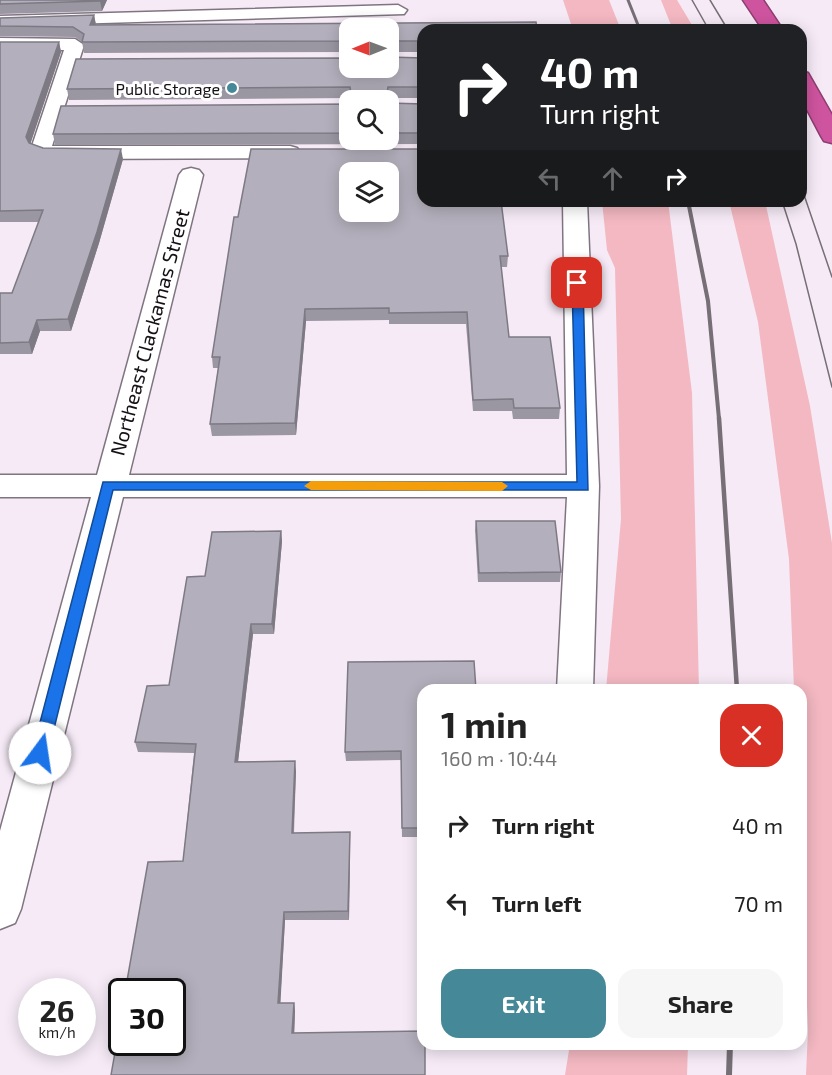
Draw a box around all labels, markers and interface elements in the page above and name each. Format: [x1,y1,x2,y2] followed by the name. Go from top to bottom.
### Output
[339,18,399,78] north arrow
[339,18,399,222] map controls
[540,46,639,96] text: 40 m
[441,48,519,126] icon: right
[115,79,220,98] place label: Public Storage
[225,81,239,95] marker: Public Storage
[339,90,399,150] button: search
[540,97,660,129] text: Turn right
[339,162,399,222] button: layers
[533,162,566,195] icon: left
[596,162,629,195] icon: ahead
[659,162,692,195] icon: right
[104,206,194,458] street label: Northeast Clackamas Street
[551,257,602,308] pin
[560,266,593,299] icon: arrive
[441,702,528,745] text: 1 min
[720,704,783,767] button: close
[8.0,721,72.0,785] position arrow
[441,746,557,770] text: 160 m · 10:44
[441,809,474,842] icon: right
[492,812,594,838] text: Turn right
[732,812,783,838] text: 40 m
[441,887,474,920] icon: left
[492,890,581,916] text: Turn left
[734,890,783,916] text: 70 m
[441,969,606,1038] button: Exit
[618,969,783,1038] button: Share
[108,978,186,1056] speed limit sign: 30
[39,992,75,1028] text: 26
[38,1023,76,1041] text: km/h

